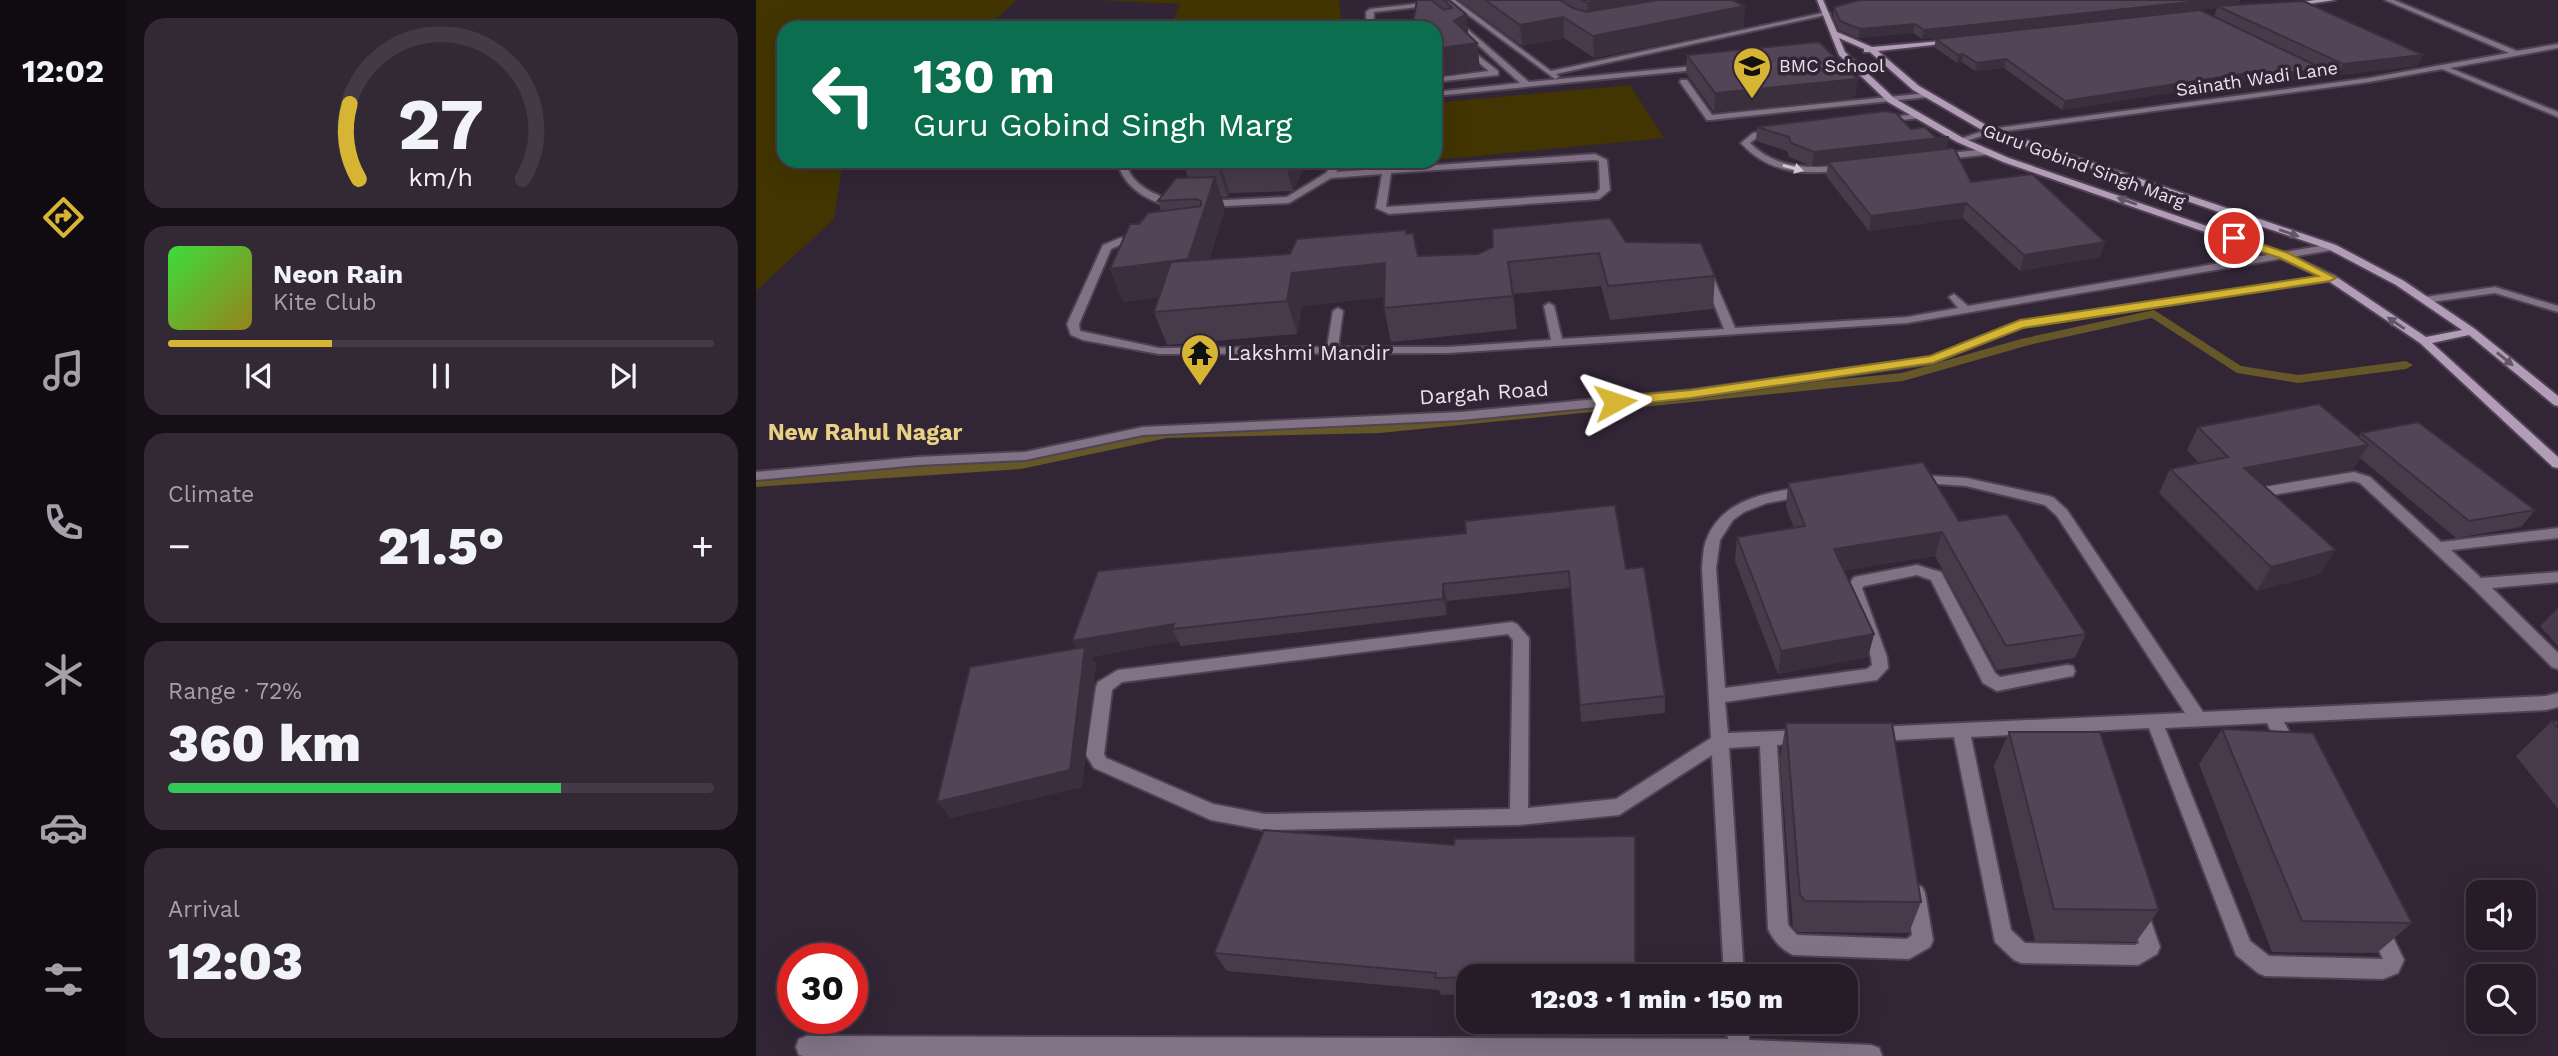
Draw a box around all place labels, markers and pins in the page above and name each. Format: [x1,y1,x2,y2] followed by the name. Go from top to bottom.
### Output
[1731,45,1773,100] school or university icon: BMC School
[1779,55,1885,76] place label: BMC School
[2204,208,2264,268] pin
[1179,332,1221,387] temple icon: Lakshmi Mandir
[1227,340,1390,365] place label: Lakshmi Mandir

